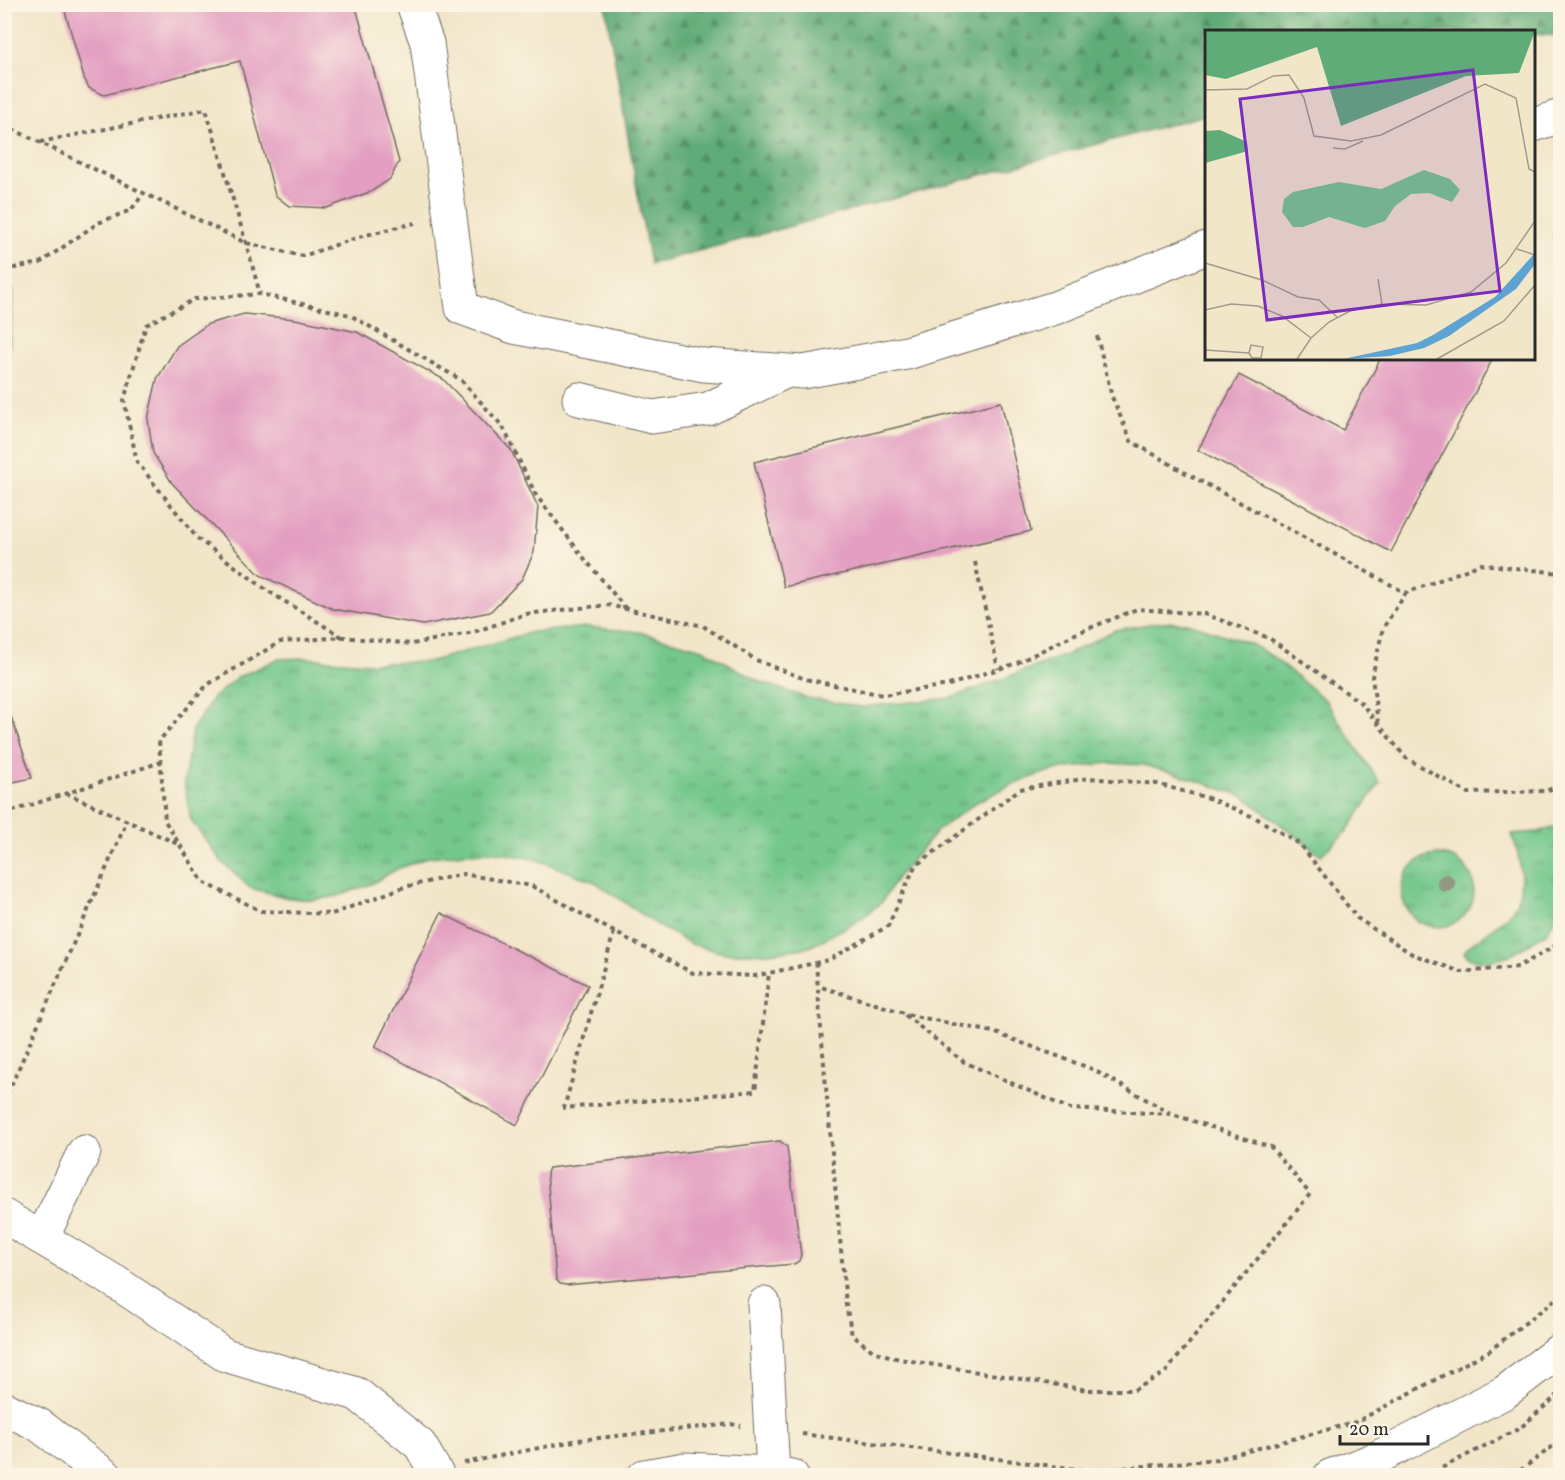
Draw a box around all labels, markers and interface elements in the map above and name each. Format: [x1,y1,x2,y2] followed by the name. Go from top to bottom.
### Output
[1205,30,1535,360] inset map
[1340,1408,1428,1446] scale bar
[1349,1418,1389,1443] text: 20 m

